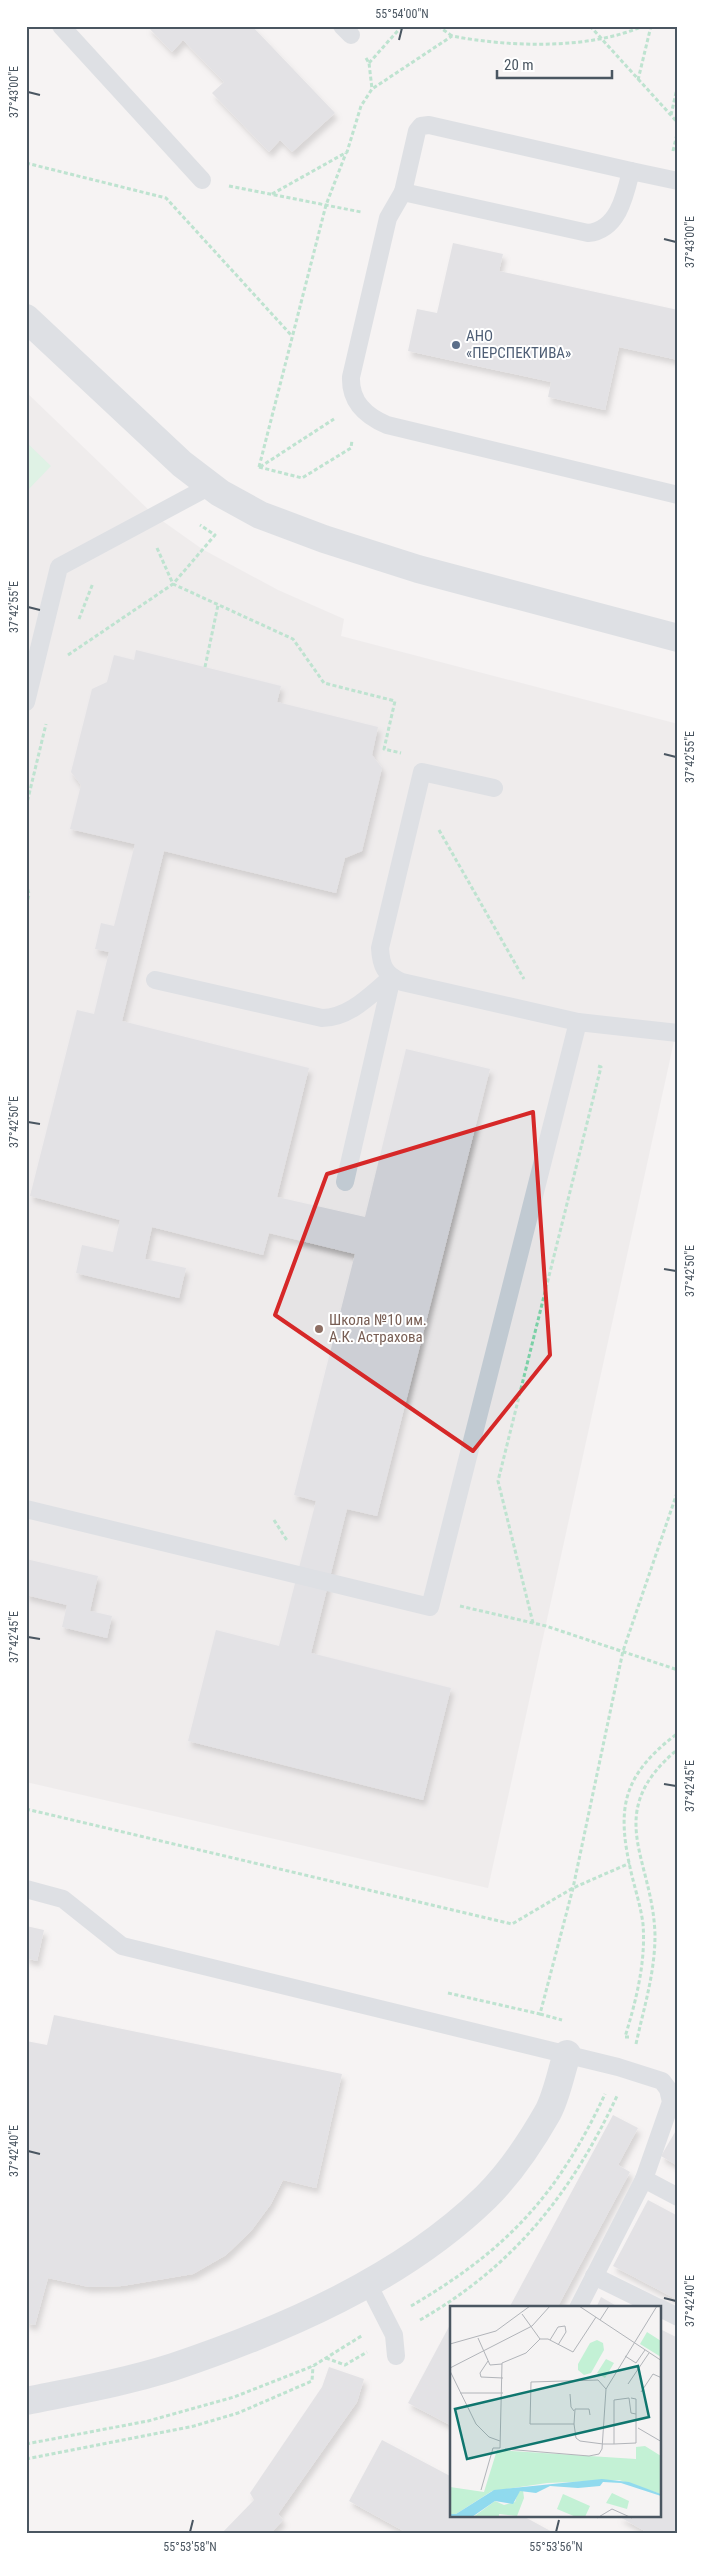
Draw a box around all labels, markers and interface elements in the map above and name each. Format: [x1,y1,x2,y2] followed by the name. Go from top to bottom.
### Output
[375,7,429,21] text: 55°54'00"N
[497,48,612,80] scale bar
[504,56,534,74] text: 20 m
[7,66,21,118] text: 37°43'00"E
[683,216,697,268] text: 37°43'00"E
[466,327,571,362] place label: АНО «ПЕРСПЕКТИВА»
[450,339,462,351] marker: АНО «ПЕРСПЕКТИВА»
[7,581,21,633] text: 37°42'55"E
[683,731,697,783] text: 37°42'55"E
[7,1096,21,1148] text: 37°42'50"E
[683,1245,697,1297] text: 37°42'50"E
[329,1311,427,1346] place label: Школа №10 им. А.К. Астрахова
[313,1323,325,1335] marker: Школа №10 им. А.К. Астрахова
[7,1611,21,1663] text: 37°42'45"E
[683,1760,697,1812] text: 37°42'45"E
[7,2125,21,2177] text: 37°42'40"E
[683,2275,697,2327] text: 37°42'40"E
[450,2306,662,2518] inset map
[163,2540,217,2554] text: 55°53'58"N
[529,2540,583,2554] text: 55°53'56"N

